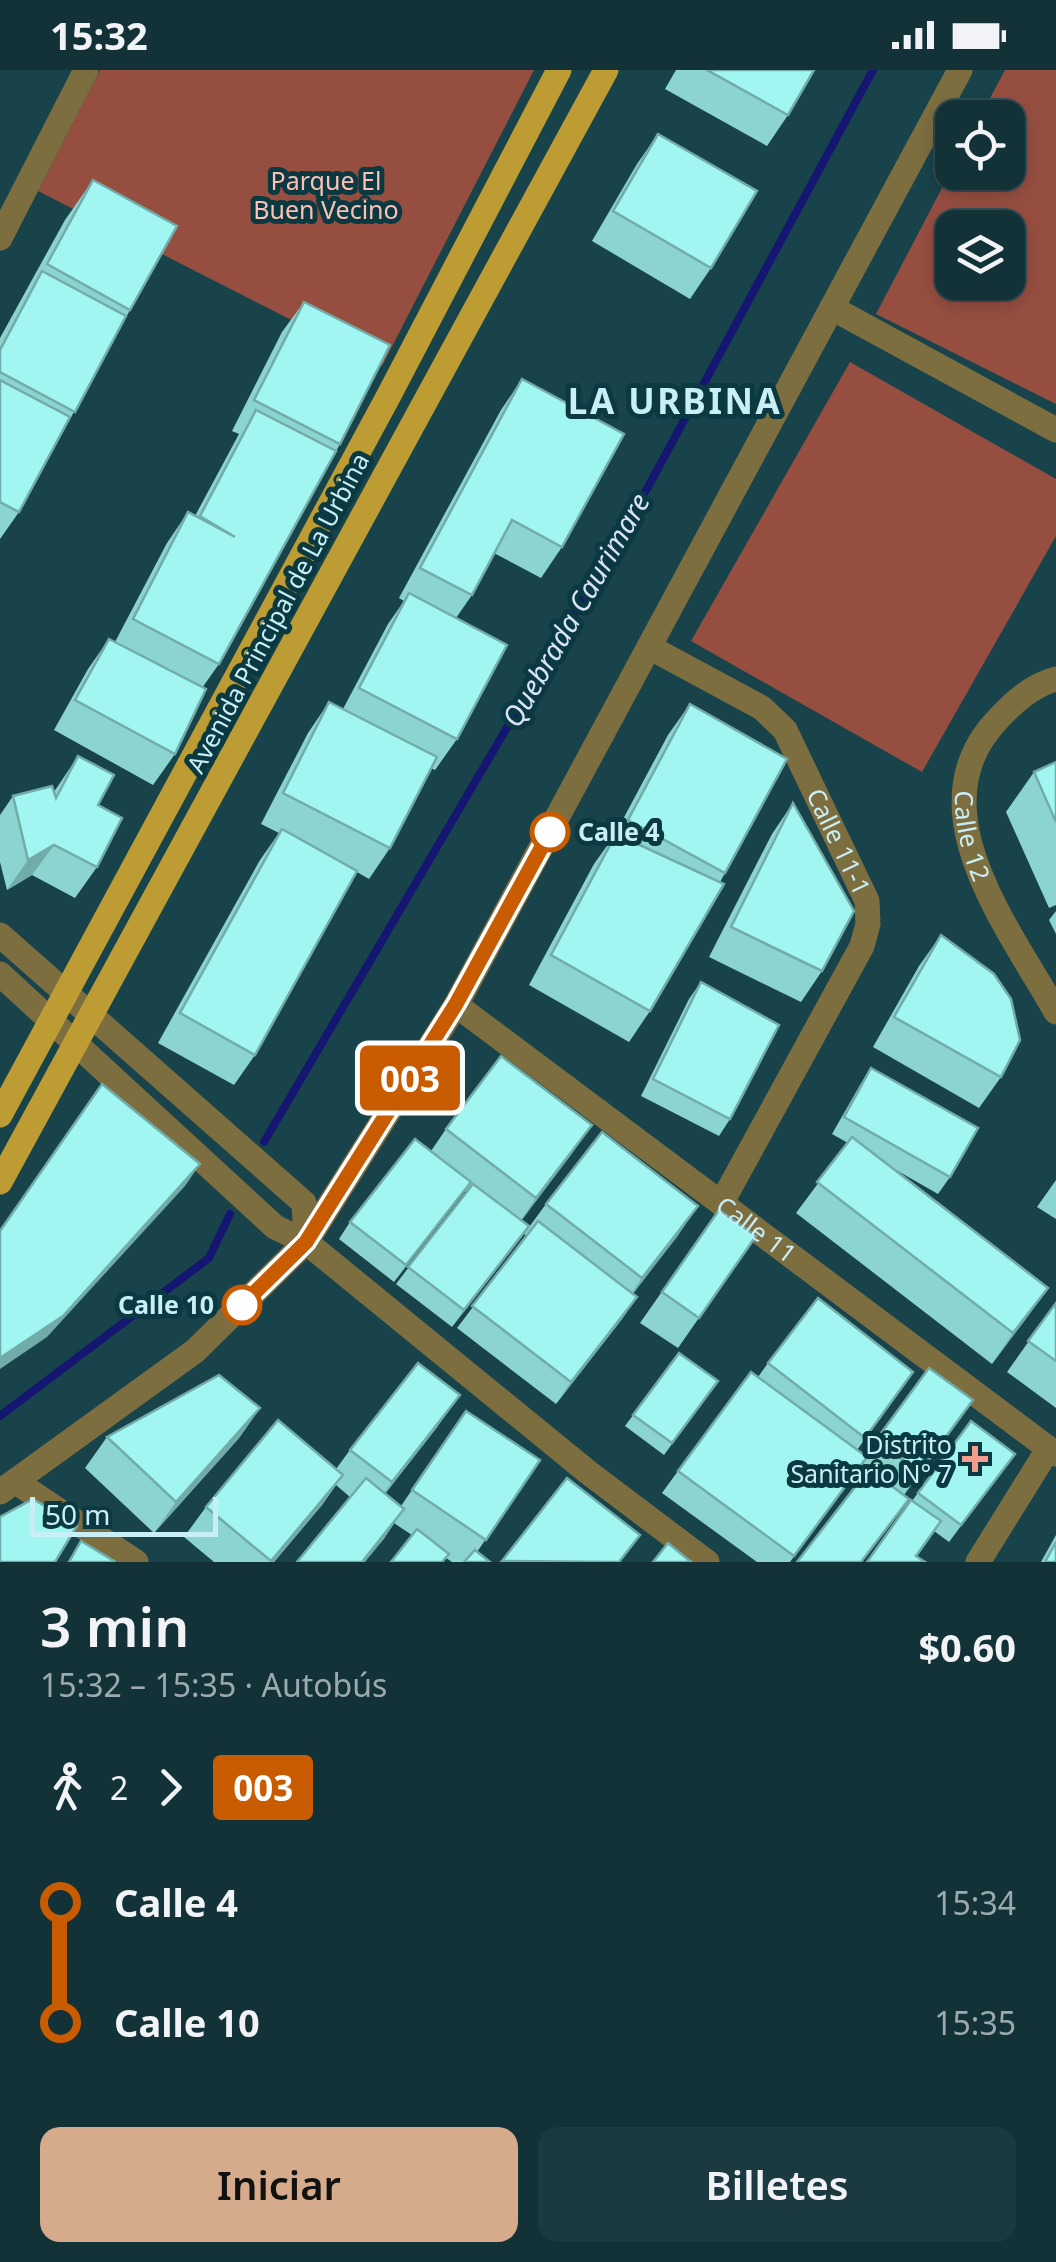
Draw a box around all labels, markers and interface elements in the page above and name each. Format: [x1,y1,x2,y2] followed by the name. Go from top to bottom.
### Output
[50,9,148,61] text: 15:32
[935,100,1025,300] map controls
[935,100,1025,190] button: locate
[253,163,399,226] park label: Parque El Buen Vecino
[935,210,1025,300] button: layers
[568,377,782,424] district label: LA URBINA
[178,446,376,779] street label: Avenida Principal de La Urbina
[493,486,658,733] water label: Quebrada Caurimare
[799,782,880,900] street label: Calle 11-1
[948,790,999,886] street label: Calle 12
[531,813,569,851] marker: Calle 4
[578,814,660,848] place label: Calle 4
[352,1046,468,1110] line badge: 003
[380,1055,440,1102] text: 003
[710,1188,804,1270] street label: Calle 11
[223,1286,261,1324] marker: Calle 10
[118,1287,214,1321] place label: Calle 10
[790,1427,952,1490] place label: Distrito Sanitario N° 7
[962,1446,988,1472] marker: Distrito Sanitario N° 7
[30,1492,218,1536] scale bar
[45,1495,111,1533] text: 50 m
[40,1588,189,1663] text: 3 min
[918,1621,1016,1673] text: $0.60
[40,1663,387,1706] text: 15:32 – 15:35 · Autobús
[40,1760,95,1815] icon: walk
[143,1760,198,1815] icon: forward
[233,1764,293,1811] text: 003
[110,1766,128,1809] text: 2
[114,1876,238,1928] text: Calle 4
[934,1881,1016,1924] text: 15:34
[114,1996,260,2048] text: Calle 10
[934,2001,1016,2044] text: 15:35
[40,2127,518,2242] button: Iniciar
[538,2127,1016,2242] button: Billetes

